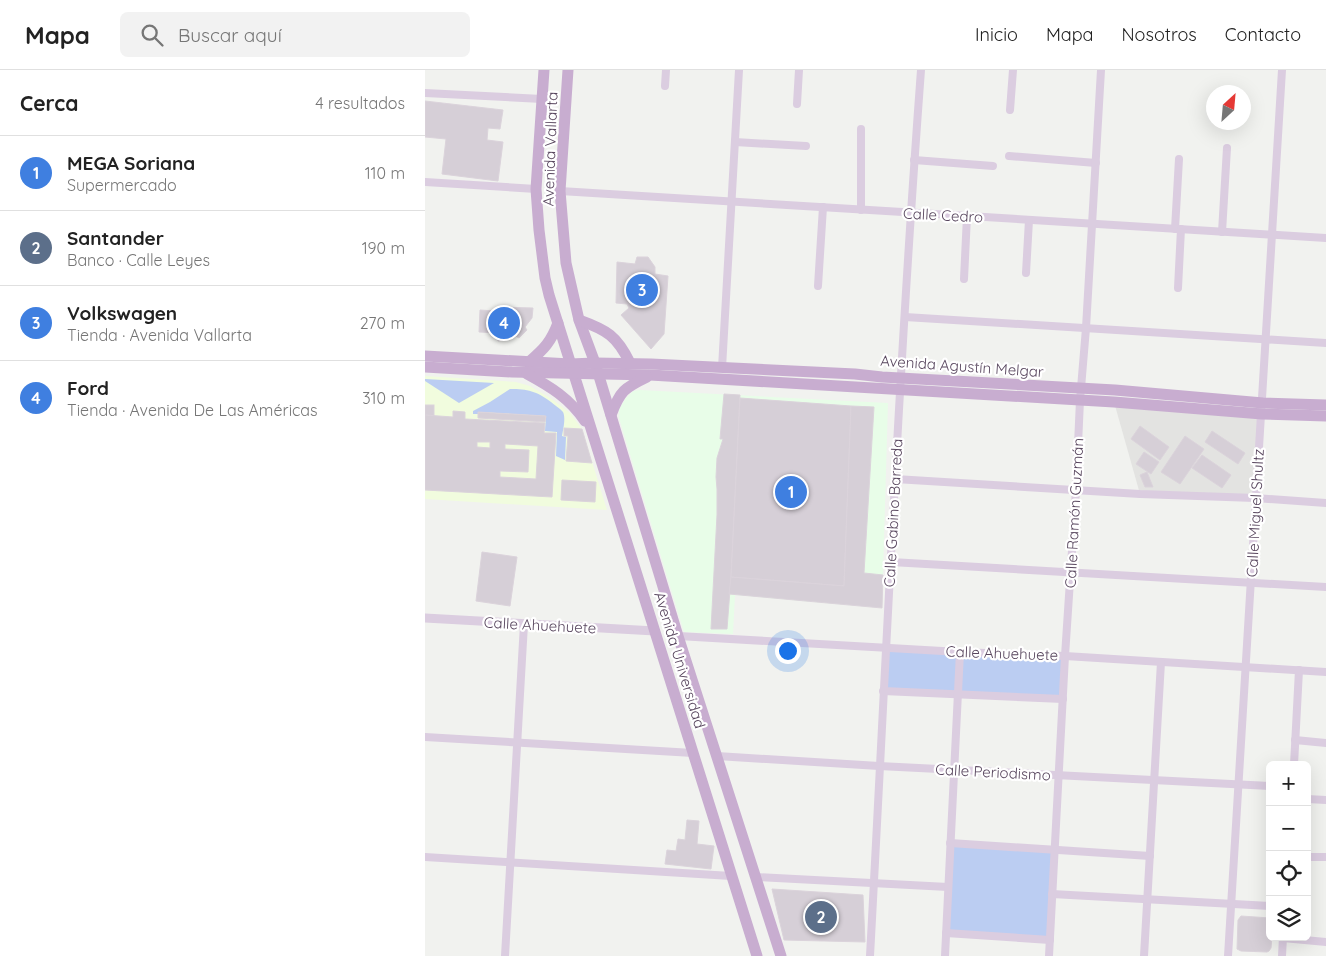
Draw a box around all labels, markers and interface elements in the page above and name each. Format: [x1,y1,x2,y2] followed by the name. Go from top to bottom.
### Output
[120,12,470,57] search box
[25,20,90,50] text: Mapa
[138,21,166,49] icon: search
[178,23,282,47] text: Buscar aquí
[975,23,1018,46] text: Inicio
[1046,23,1094,46] text: Mapa
[1122,23,1197,46] text: Nosotros
[1225,23,1301,46] text: Contacto
[1206,85,1251,130] north arrow
[20,90,78,116] text: Cerca
[539,91,561,207] street label: Avenida Vallarta
[315,93,405,113] text: 4 resultados
[67,151,195,175] text: MEGA Soriana
[33,163,39,183] text: 1
[365,163,405,183] text: 110 m
[67,175,177,195] text: Supermercado
[903,203,983,227] street label: Calle Cedro
[67,226,164,250] text: Santander
[31,238,41,258] text: 2
[362,238,405,258] text: 190 m
[67,250,210,270] text: Banco · Calle Leyes
[626,271,658,309] pin: 3
[67,301,177,325] text: Volkswagen
[488,304,520,342] pin: 4
[32,313,40,333] text: 3
[360,313,405,333] text: 270 m
[67,325,252,345] text: Tienda · Avenida Vallarta
[880,351,1045,381] street label: Avenida Agustín Melgar
[67,376,109,400] text: Ford
[31,388,41,408] text: 4
[362,388,405,408] text: 310 m
[67,400,318,420] text: Tienda · Avenida De Las Américas
[1061,437,1087,589] street label: Calle Ramón Guzmán
[880,438,906,588] street label: Calle Gabino Barreda
[1242,448,1268,578] street label: Calle Miguel Shultz
[775,473,807,511] pin: 1
[650,589,710,731] street label: Avenida Universidad
[483,613,597,637] street label: Calle Ahuehuete
[775,638,801,664] your location
[945,642,1059,664] street label: Calle Ahuehuete
[935,759,1051,785] street label: Calle Periodismo
[1266,761,1311,941] map controls
[1266,761,1311,806] button: +
[1266,806,1311,851] button: −
[1266,851,1311,896] button: locate
[1266,896,1311,941] button: layers
[805,898,837,936] pin: 2

